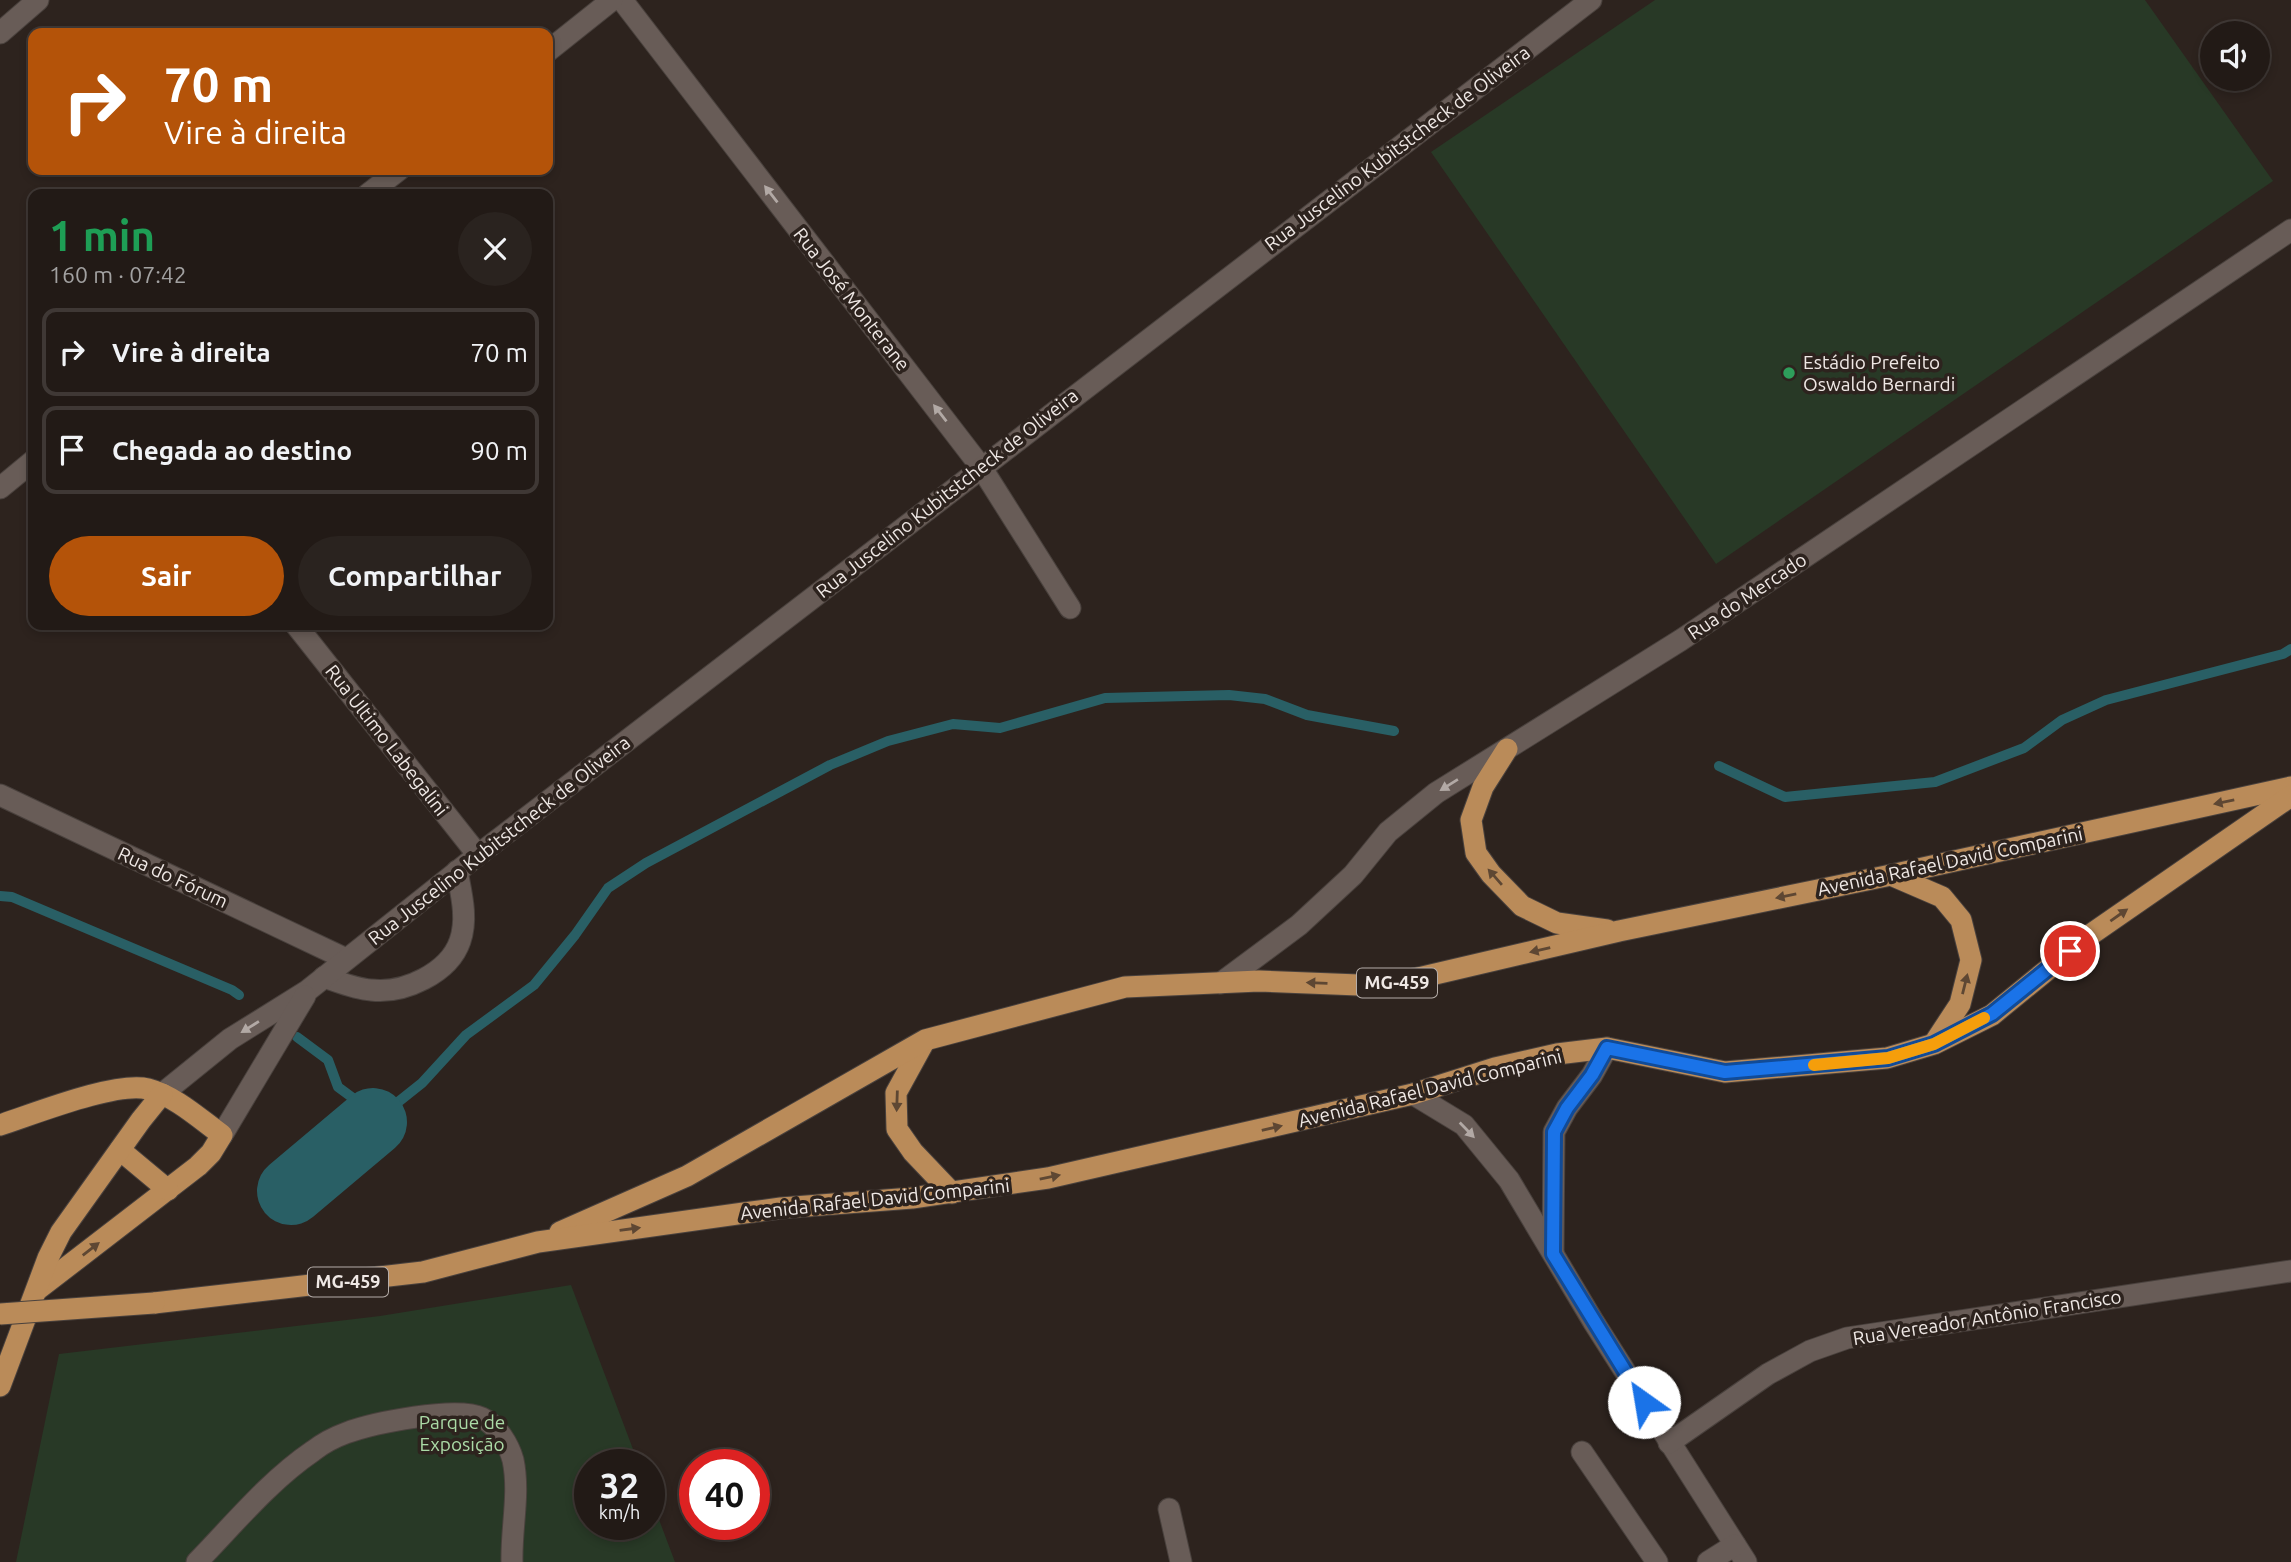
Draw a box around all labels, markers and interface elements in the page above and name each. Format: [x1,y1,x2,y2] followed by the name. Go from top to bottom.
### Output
[2200,21,2270,91] map controls
[2200,21,2270,91] button: sound
[1260,41,1534,255] street label: Rua Juscelino Kubitstcheck de Oliveira
[49,56,140,147] icon: right
[164,56,273,111] text: 70 m
[164,114,347,150] text: Vire à direita
[764,184,778,203] one-way arrow
[49,212,155,259] text: 1 min
[458,212,532,286] button: close
[789,223,915,375] street label: Rua José Monterane
[49,262,187,287] text: 160 m · 07:42
[53,333,91,371] icon: right
[112,338,271,367] text: Vire à direita
[470,338,528,367] text: 70 m
[1803,351,1955,395] place label: Estádio Prefeito Oswaldo Bernardi
[1781,365,1797,381] marker: Estádio Prefeito Oswaldo Bernardi
[812,384,1082,602] street label: Rua Juscelino Kubitstcheck de Oliveira
[932,404,947,422] one-way arrow
[53,431,91,469] icon: arrive
[112,436,352,465] text: Chegada ao destino
[470,436,528,465] text: 90 m
[49,536,284,616] button: Sair
[298,536,532,616] button: Compartilhar
[1684,548,1810,644] street label: Rua do Mercado
[321,660,453,820] street label: Rua Ultimo Labegalini
[364,731,634,949] street label: Rua Juscelino Kubitstcheck de Oliveira
[1439,779,1459,792] one-way arrow
[2213,796,2235,807] one-way arrow
[1815,822,2085,900] street label: Avenida Rafael David Comparini
[114,842,232,912] street label: Rua do Fórum
[1487,868,1503,886] one-way arrow
[1775,891,1797,902] one-way arrow
[2110,908,2128,922] one-way arrow
[2040,921,2100,981] pin
[2051,932,2089,970] icon: arrive
[1529,944,1551,955] one-way arrow
[1357,968,1437,998] road number: MG-459
[1960,973,1971,995] one-way arrow
[1306,978,1328,989] one-way arrow
[240,1021,259,1034] one-way arrow
[1296,1045,1564,1131] street label: Avenida Rafael David Comparini
[892,1090,903,1112] one-way arrow
[1459,1121,1475,1138] one-way arrow
[1261,1122,1283,1133] one-way arrow
[1039,1172,1061,1183] one-way arrow
[739,1174,1011,1224] street label: Avenida Rafael David Comparini
[619,1223,641,1234] one-way arrow
[82,1242,100,1256] one-way arrow
[308,1268,388,1296] road number: MG-459
[1851,1285,2123,1349] street label: Rua Vereador Antônio Francisco
[1607,1365,1681,1439] position arrow
[419,1411,505,1455] park label: Parque de Exposição
[679,1449,770,1540] speed limit sign: 40
[600,1465,639,1505] text: 32
[599,1502,640,1522] text: km/h

